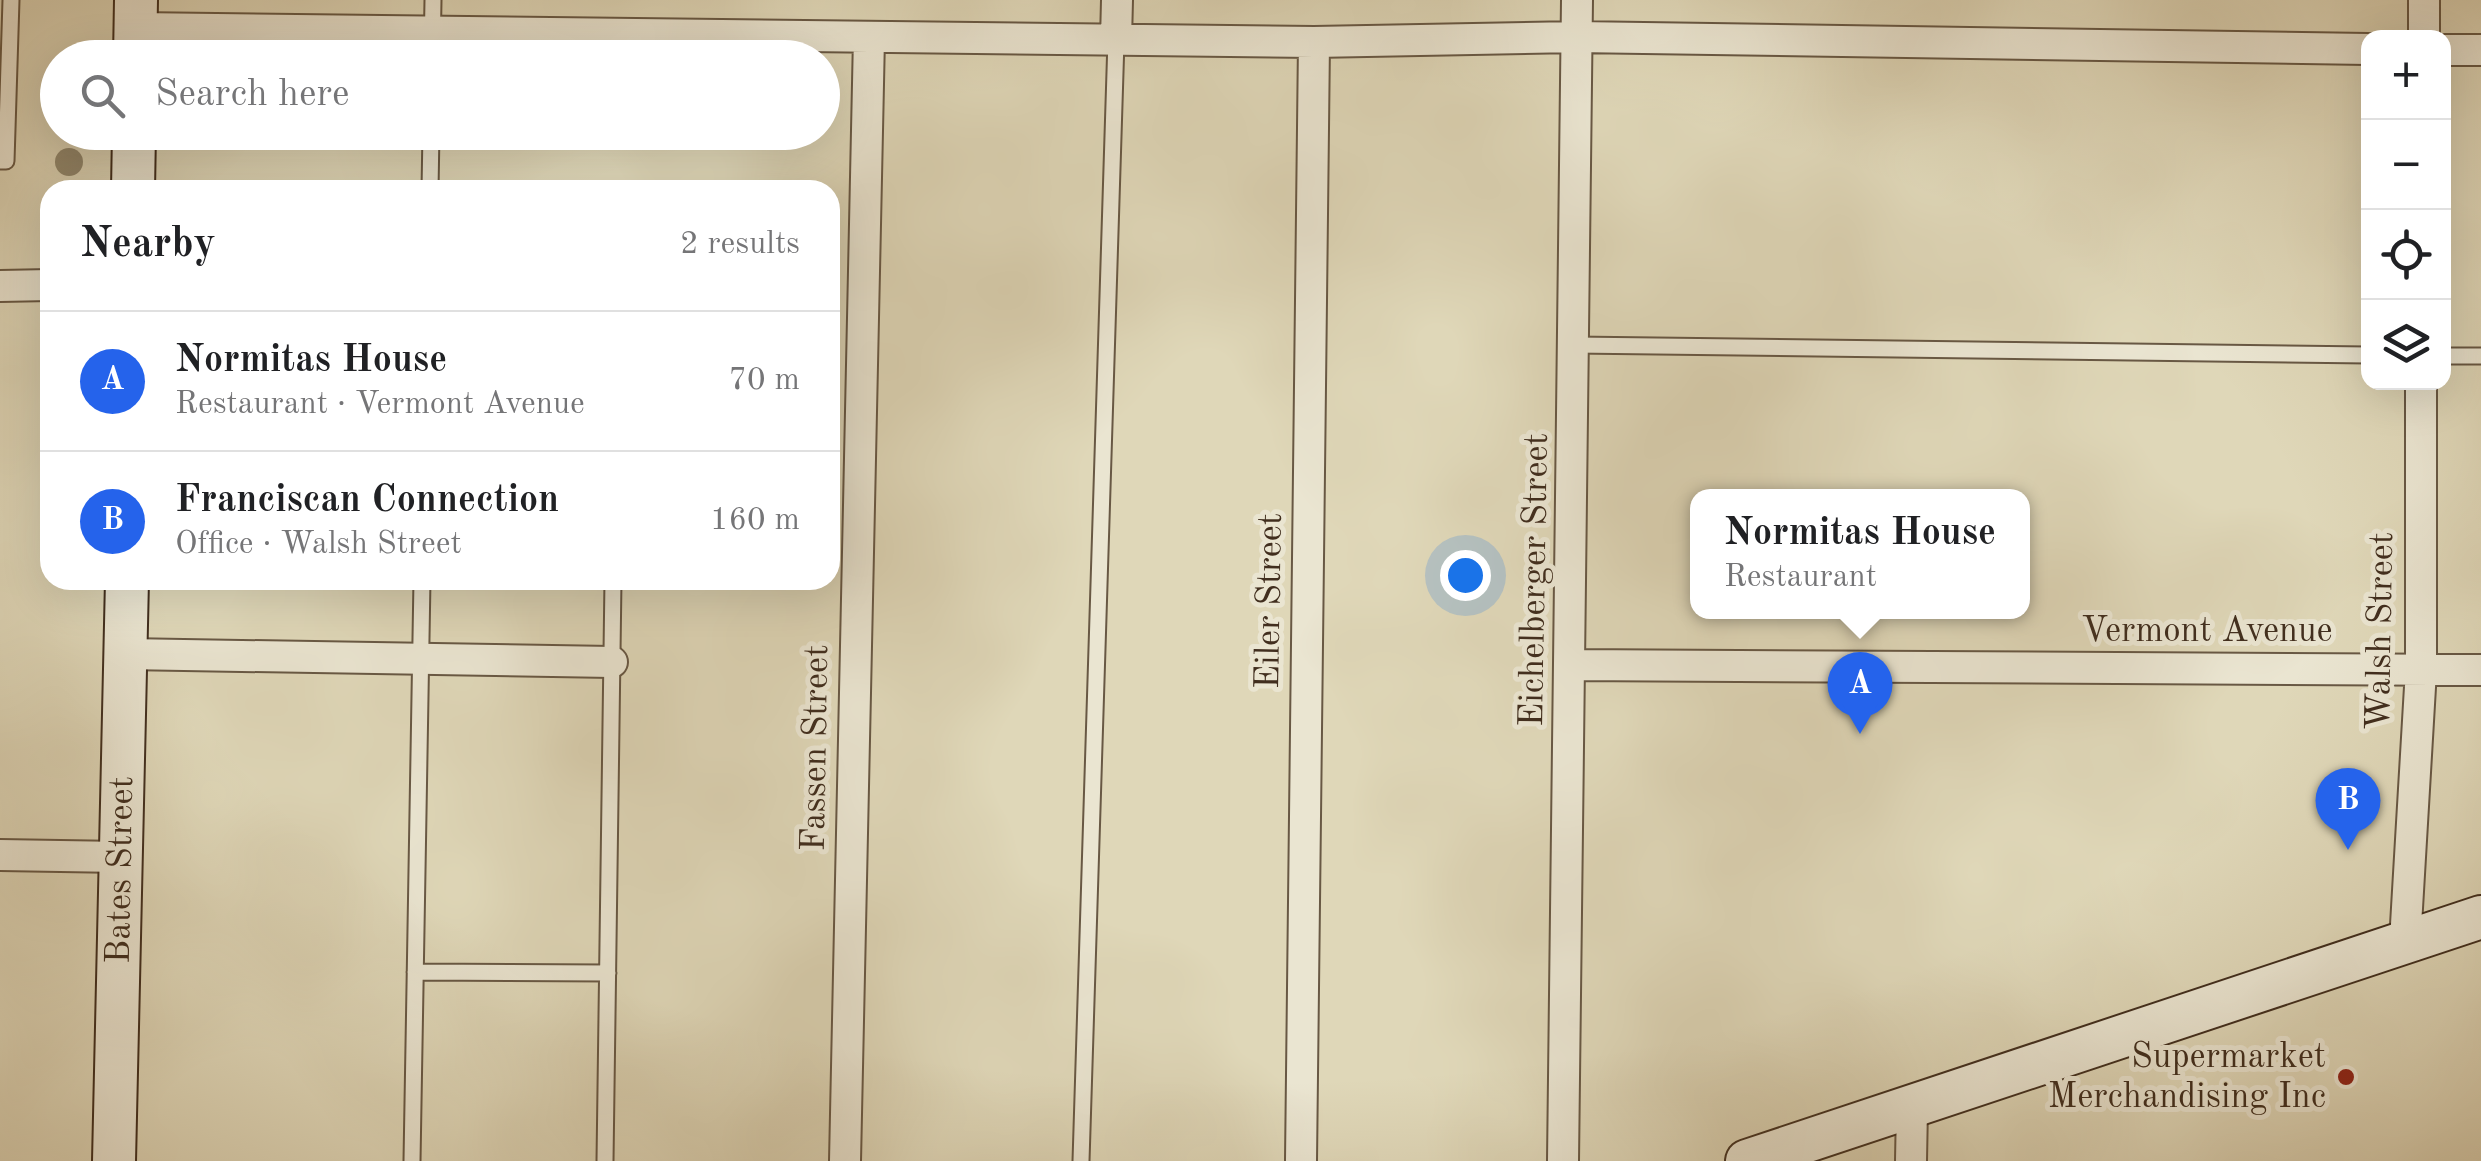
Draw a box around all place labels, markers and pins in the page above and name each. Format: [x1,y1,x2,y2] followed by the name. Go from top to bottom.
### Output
[1828,652,1892,734] pin: A
[2316,768,2380,850] pin: B
[2048,1040,2326,1115] place label: Supermarket Merchandising Inc
[2335,1066,2357,1088] marker: Supermarket Merchandising Inc

